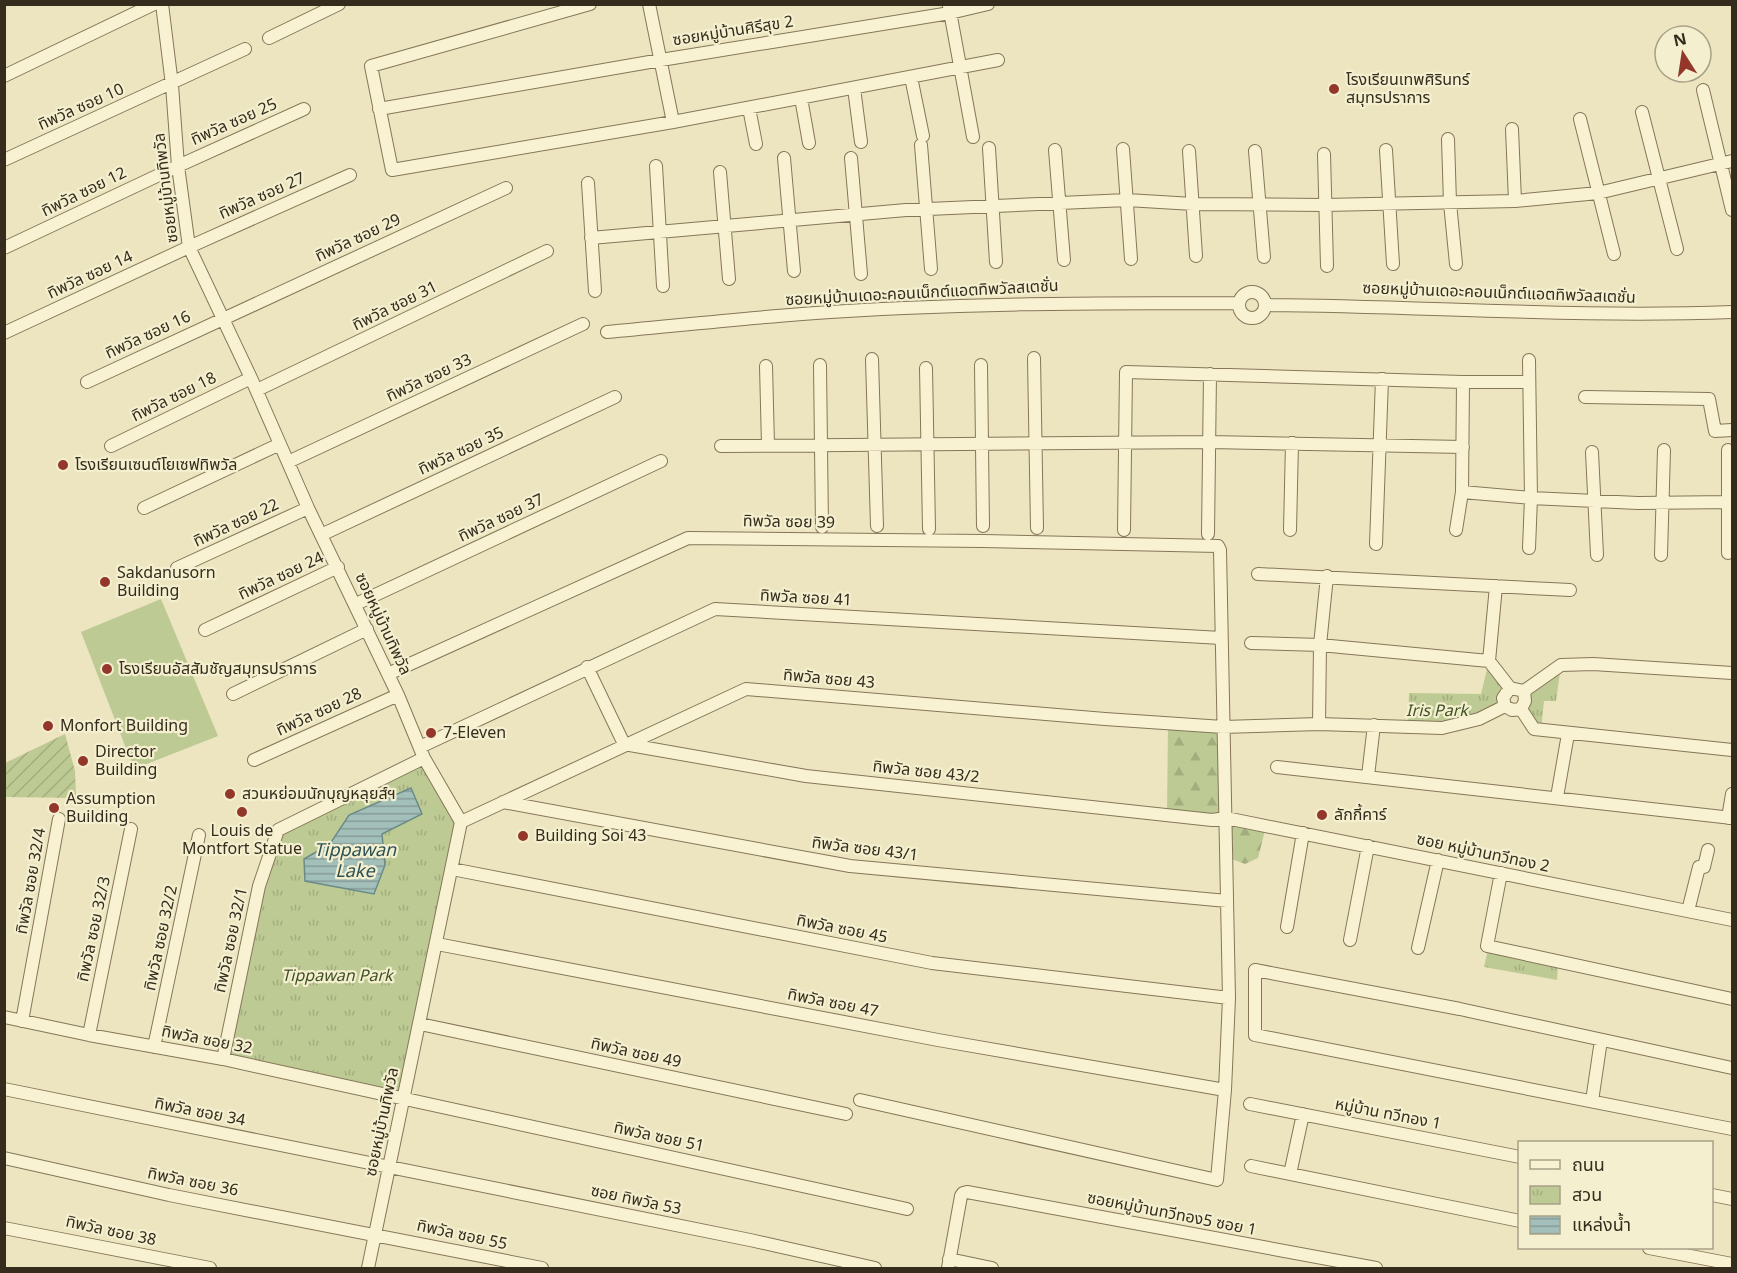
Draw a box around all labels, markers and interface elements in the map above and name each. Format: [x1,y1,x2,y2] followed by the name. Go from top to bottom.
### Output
[671,10,795,52] street label: ซอยหมู่บ้านศิรีสุข 2
[1653,24,1713,84] north arrow
[1671,27,1689,53] text: N
[1346,68,1470,110] place label: โรงเรียนเทพศิรินทร์ สมุทรปราการ
[34,77,128,137] street label: ทิพวัล ซอย 10
[1327,82,1341,96] marker: โรงเรียนเทพศิรินทร์ สมุทรปราการ
[187,92,281,152] street label: ทิพวัล ซอย 25
[147,132,185,244] street label: ซอยหมู่บ้านทิพวัล
[37,161,131,223] street label: ทิพวัล ซอย 12
[215,166,309,226] street label: ทิพวัล ซอย 27
[311,208,405,268] street label: ทิพวัล ซอย 29
[43,245,137,305] street label: ทิพวัล ซอย 14
[785,274,1059,312] street label: ซอยหมู่บ้านเดอะคอนเน็กต์แอตทิพวัลสเตชั่น
[348,275,442,337] street label: ทิพวัล ซอย 31
[1362,276,1636,310] street label: ซอยหมู่บ้านเดอะคอนเน็กต์แอตทิพวัลสเตชั่น
[101,305,195,365] street label: ทิพวัล ซอย 16
[382,348,476,408] street label: ทิพวัล ซอย 33
[127,366,221,428] street label: ทิพวัล ซอย 18
[414,421,508,481] street label: ทิพวัล ซอย 35
[75,453,237,477] place label: โรงเรียนเซนต์โยเซฟทิพวัล
[56,458,70,472] marker: โรงเรียนเซนต์โยเซฟทิพวัล
[454,488,548,548] street label: ทิพวัล ซอย 37
[189,493,283,553] street label: ทิพวัล ซอย 22
[743,509,835,535] street label: ทิพวัล ซอย 39
[234,546,328,606] street label: ทิพวัล ซอย 24
[117,561,216,603] place label: Sakdanusorn Building
[349,569,417,679] street label: ซอยหมู่บ้านทิพวัล
[98,575,112,589] marker: Sakdanusorn Building
[759,584,853,612] street label: ทิพวัล ซอย 41
[119,657,317,681] place label: โรงเรียนอัสสัมชัญสมุทรปราการ
[100,662,114,676] marker: โรงเรียนอัสสัมชัญสมุทรปราการ
[782,663,876,695] street label: ทิพวัล ซอย 43
[272,682,366,742] street label: ทิพวัล ซอย 28
[1406,699,1470,723] park label: Iris Park
[60,714,188,738] place label: Monfort Building
[41,719,55,733] marker: Monfort Building
[443,721,506,745] place label: 7-Eleven
[424,726,438,740] marker: 7-Eleven
[95,740,157,782] place label: Director Building
[76,754,90,768] marker: Director Building
[871,754,981,790] street label: ทิพวัล ซอย 43/2
[242,782,396,806] place label: สวนหย่อมนักบุญหลุยส์ฯ
[66,787,156,829] place label: Assumption Building
[223,787,237,801] marker: สวนหย่อมนักบุญหลุยส์ฯ
[47,801,61,815] marker: Assumption Building
[1334,803,1387,827] place label: ลักกี้คาร์
[235,805,249,819] marker: Louis de Montfort Statue
[1315,808,1329,822] marker: ลักกี้คาร์
[182,819,302,861] place label: Louis de Montfort Statue
[535,824,646,848] place label: Building Soi 43
[10,826,52,936] street label: ทิพวัล ซอย 32/4
[1414,827,1552,879] street label: ซอย หมู่บ้านทวีทอง 2
[516,829,530,843] marker: Building Soi 43
[810,831,920,867] street label: ทิพวัล ซอย 43/1
[314,837,397,885] water label: Tippawan Lake
[71,874,117,984] street label: ทิพวัล ซอย 32/3
[138,883,184,993] street label: ทิพวัล ซอย 32/2
[208,885,254,995] street label: ทิพวัล ซอย 32/1
[795,908,889,950] street label: ทิพวัล ซอย 45
[281,964,395,988] park label: Tippawan Park
[786,982,880,1024] street label: ทิพวัล ซอย 47
[160,1019,254,1061] street label: ทิพวัล ซอย 32
[588,1032,684,1074] street label: ทิพวัล ซอย 49
[359,1065,405,1179] street label: ซอยหมู่บ้านทิพวัล
[153,1091,247,1133] street label: ทิพวัล ซอย 34
[1333,1092,1443,1136] street label: หมู่บ้าน ทวีทอง 1
[611,1116,707,1158] street label: ทิพวัล ซอย 51
[1518,1141,1713,1249] legend
[1572,1152,1605,1179] text: ถนน
[146,1161,240,1203] street label: ทิพวัล ซอย 36
[588,1179,684,1221] street label: ซอย ทิพวัล 53
[1572,1182,1602,1209] text: สวน
[1085,1186,1259,1242] street label: ซอยหมู่บ้านทวีทอง5 ซอย 1
[63,1210,159,1252] street label: ทิพวัล ซอย 38
[1572,1212,1631,1239] text: แหล่งน้ำ
[414,1214,510,1256] street label: ทิพวัล ซอย 55

